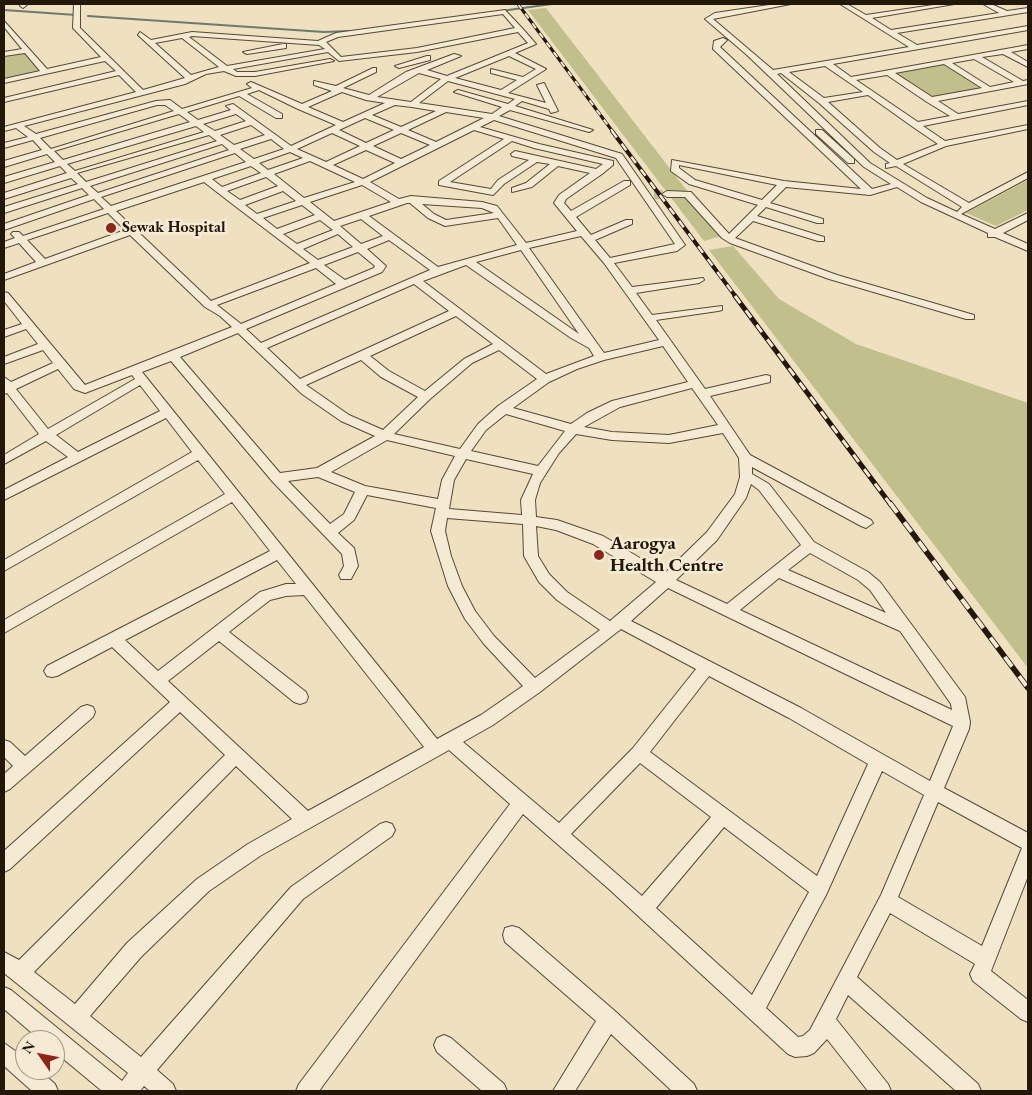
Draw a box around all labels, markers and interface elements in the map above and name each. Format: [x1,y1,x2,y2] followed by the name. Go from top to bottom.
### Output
[122,218,226,238] place label: Sewak Hospital
[104,221,118,235] marker: Sewak Hospital
[610,533,723,577] place label: Aarogya Health Centre
[592,548,606,562] marker: Aarogya Health Centre
[15,1030,65,1080] north arrow
[18,1038,39,1057] text: N

